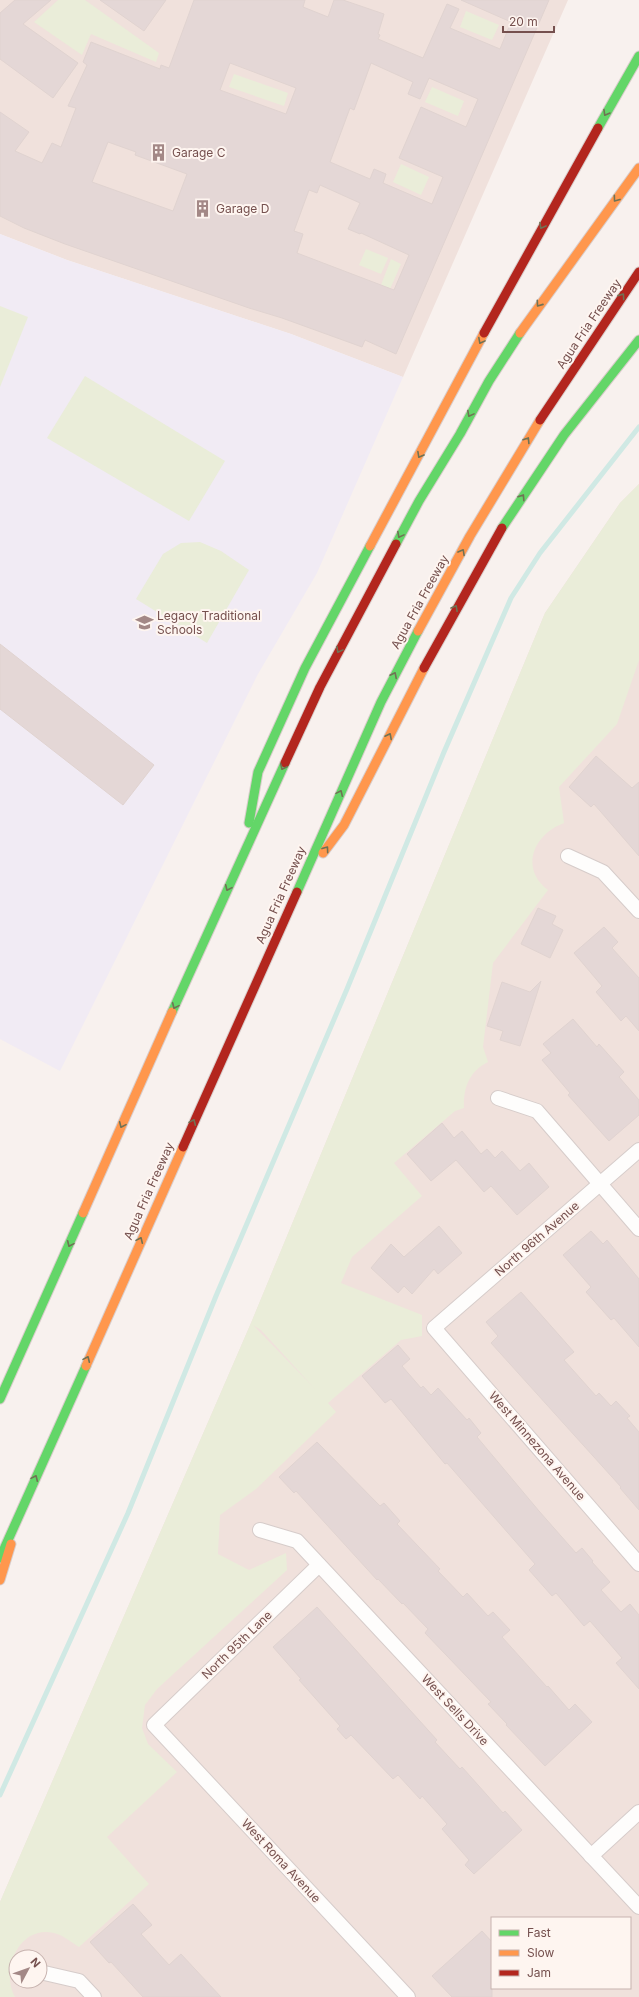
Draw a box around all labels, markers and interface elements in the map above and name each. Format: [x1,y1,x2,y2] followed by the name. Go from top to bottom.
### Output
[503,8,554,34] scale bar
[509,14,538,29] text: 20 m
[603,109,610,116] one-way arrow
[149,143,169,163] building icon: Garage C
[172,145,226,160] place label: Garage C
[613,195,620,202] one-way arrow
[193,199,213,219] building icon: Garage D
[216,201,269,216] place label: Garage D
[540,222,547,229] one-way arrow
[553,276,624,372] street label: Agua Fria Freeway
[617,293,625,300] one-way arrow
[536,300,544,307] one-way arrow
[478,337,486,344] one-way arrow
[468,410,475,418] one-way arrow
[523,437,530,444] one-way arrow
[417,451,424,458] one-way arrow
[517,494,525,501] one-way arrow
[398,531,405,539] one-way arrow
[457,549,464,556] one-way arrow
[387,552,452,651] street label: Agua Fria Freeway
[450,605,458,612] one-way arrow
[157,608,261,637] place label: Legacy Traditional Schools
[134,613,154,633] school or university icon: Legacy Traditional Schools
[337,646,344,653] one-way arrow
[390,672,397,680] one-way arrow
[384,733,391,740] one-way arrow
[280,763,288,771] one-way arrow
[335,790,343,798] one-way arrow
[252,843,309,946] street label: Agua Fria Freeway
[321,847,328,854] one-way arrow
[225,884,233,891] one-way arrow
[172,1002,180,1010] one-way arrow
[188,1118,196,1126] one-way arrow
[119,1121,127,1129] one-way arrow
[120,1139,177,1242] street label: Agua Fria Freeway
[491,1198,582,1279] street label: North 96th Avenue
[135,1237,143,1245] one-way arrow
[67,1240,75,1248] one-way arrow
[83,1356,91,1363] one-way arrow
[486,1388,589,1503] street label: West Minnezona Avenue
[30,1475,38,1483] one-way arrow
[198,1607,275,1682] street label: North 95th Lane
[419,1671,492,1748] street label: West Sells Drive
[239,1816,324,1906] street label: West Roma Avenue
[491,1917,631,1989] legend
[527,1925,551,1940] text: Fast
[527,1945,555,1960] text: Slow
[8,1949,48,1989] north arrow
[28,1955,44,1970] text: N
[527,1965,551,1980] text: Jam

